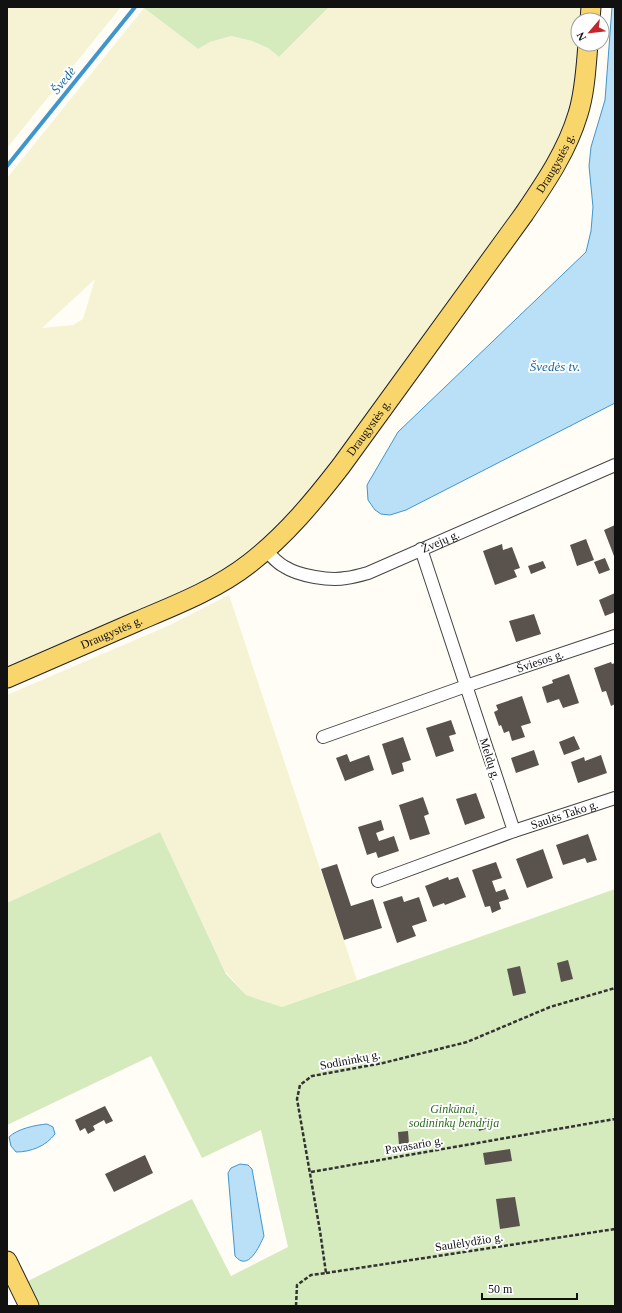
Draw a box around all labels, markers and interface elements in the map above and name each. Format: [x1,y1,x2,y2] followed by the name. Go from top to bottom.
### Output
[570,12,610,52] north arrow
[574,30,588,43] text: N
[48,64,79,97] water label: Švedė
[533,131,577,196] street label: Draugystės g.
[530,359,580,374] water label: Švedės tv.
[344,397,394,459] street label: Draugystės g.
[419,527,461,556] street label: Žvejų g.
[78,613,145,652] street label: Draugystės g.
[515,647,565,676] street label: Šviesos g.
[477,736,503,782] street label: Meldų g.
[529,797,600,832] street label: Saulės Tako g.
[319,1047,381,1073] street label: Sodininkų g.
[409,1102,499,1130] park label: Ginkūnai, sodininkų bendrija
[384,1133,444,1157] street label: Pavasario g.
[434,1230,504,1254] street label: Saulėlydžio g.
[482,1275,577,1301] scale bar
[488,1282,513,1296] text: 50 m

